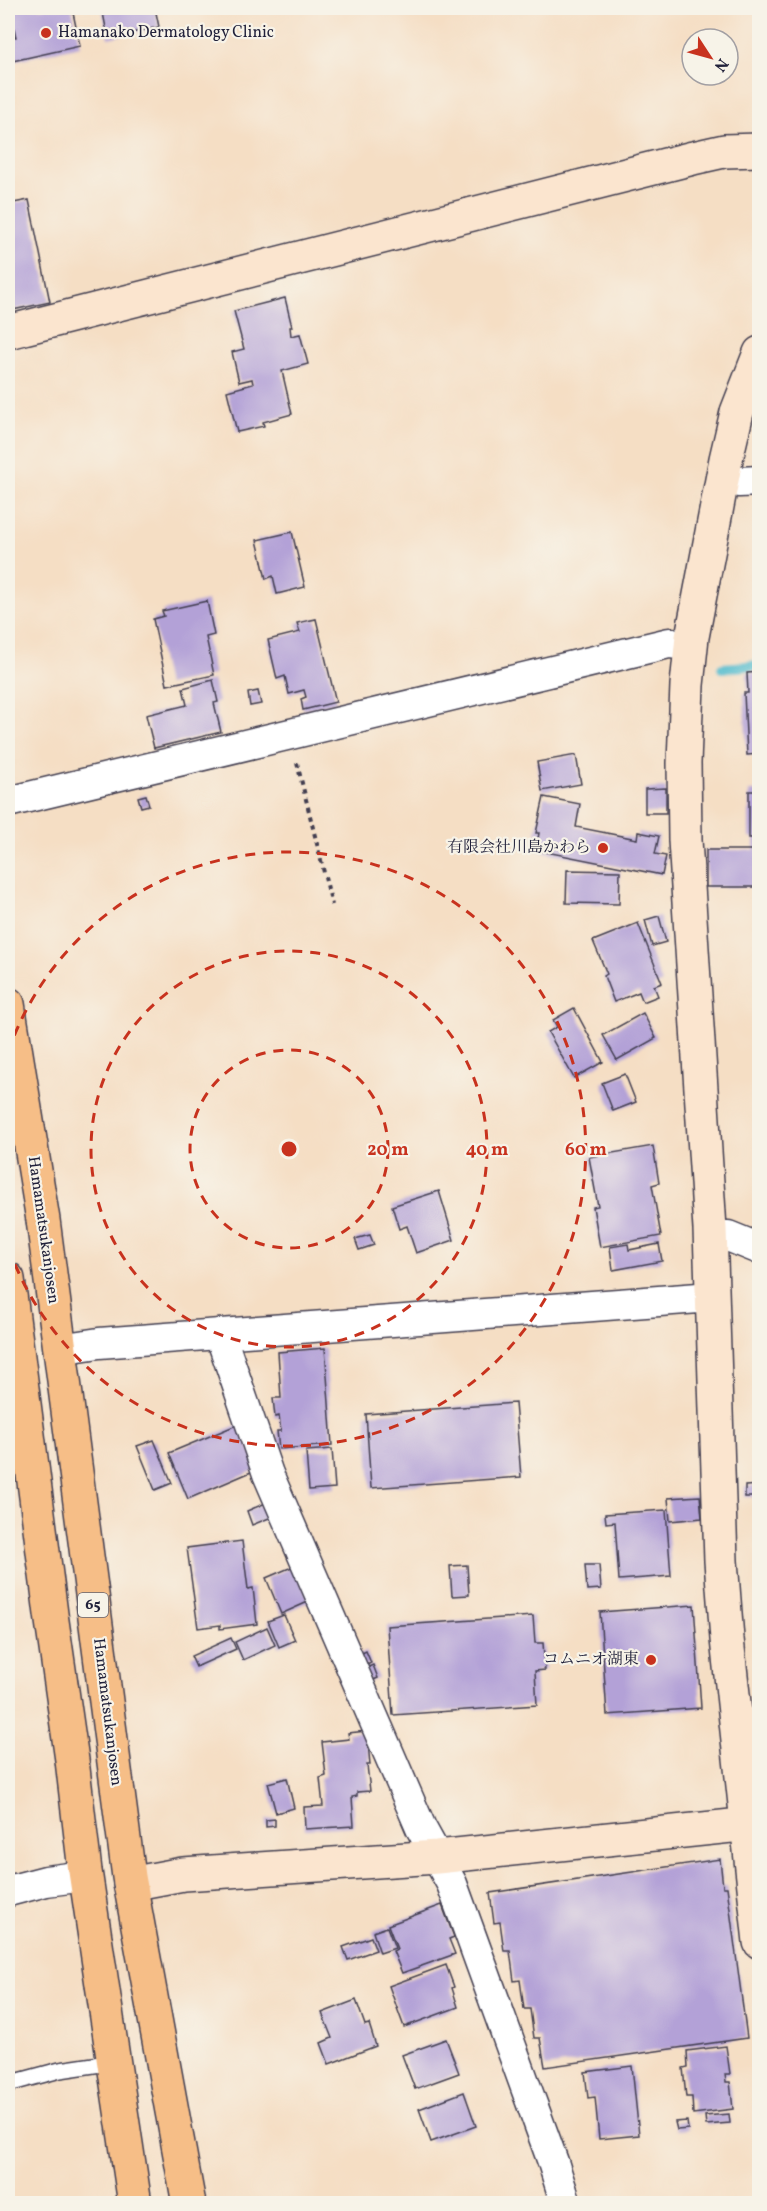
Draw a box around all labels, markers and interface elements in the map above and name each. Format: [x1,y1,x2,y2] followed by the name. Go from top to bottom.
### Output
[58,22,274,44] place label: Hamanako Dermatology Clinic
[39,26,53,40] marker: Hamanako Dermatology Clinic
[680,27,740,87] north arrow
[708,53,733,76] text: N
[447,837,591,859] place label: 有限会社川島かわら
[596,841,610,855] marker: 有限会社川島かわら
[367,1138,409,1163] text: 20 m
[466,1138,508,1163] text: 40 m
[565,1138,607,1163] text: 60 m
[279,1139,299,1159] centre of rings
[22,1155,64,1305] street label: Hamamatsukanjosen
[78,1593,108,1617] road number: 65
[87,1637,127,1787] street label: Hamamatsukanjosen
[543,1649,639,1671] place label: コムニオ湖東
[644,1653,658,1667] marker: コムニオ湖東

